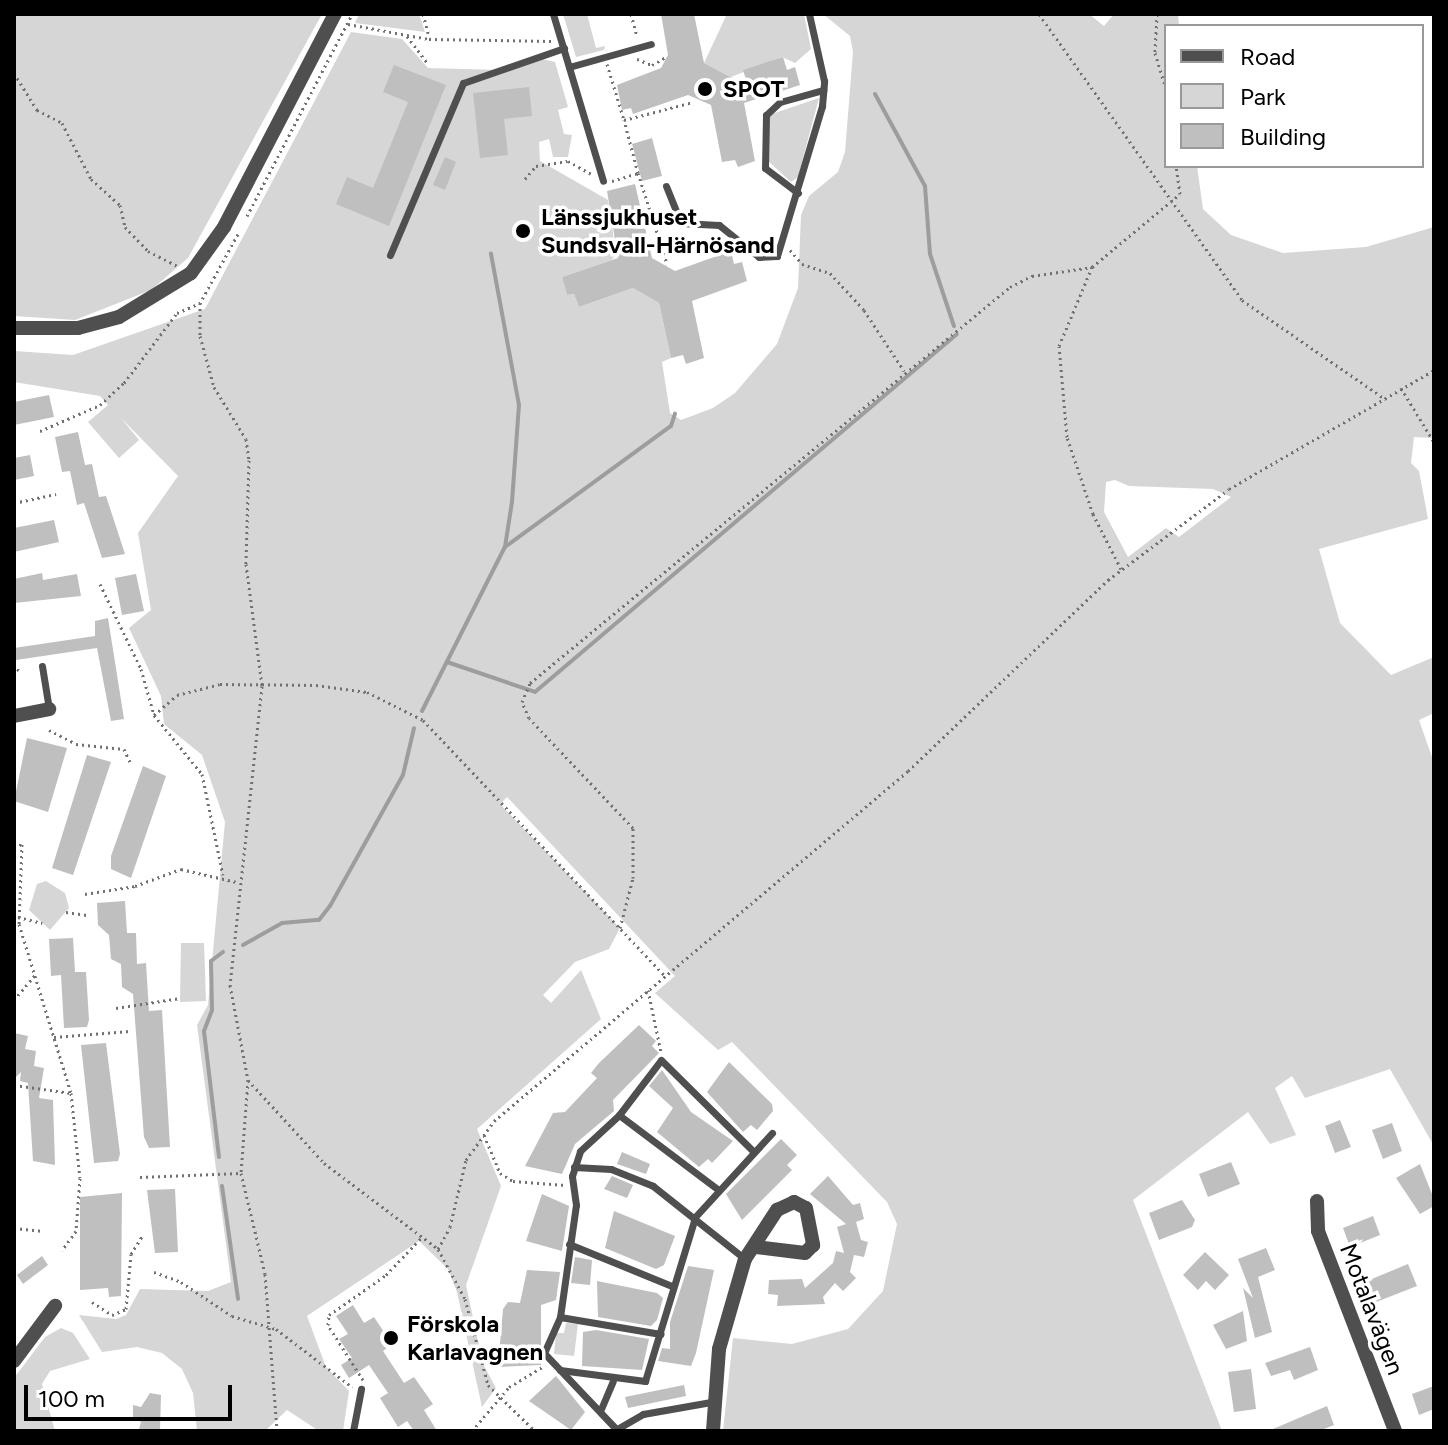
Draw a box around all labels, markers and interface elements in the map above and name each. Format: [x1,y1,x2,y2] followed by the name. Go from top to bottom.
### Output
[1164,24,1424,168] legend
[1240,42,1295,71] text: Road
[723,75,784,103] place label: SPOT
[694,78,716,100] marker: SPOT
[1240,82,1286,111] text: Park
[1240,122,1326,151] text: Building
[541,203,775,259] place label: Länssjukhuset Sundsvall-Härnösand
[512,220,534,242] marker: Länssjukhuset Sundsvall-Härnösand
[1334,1239,1410,1379] street label: Motalavägen
[407,1310,543,1366] place label: Förskola Karlavagnen
[382,1329,400,1347] marker: Förskola Karlavagnen
[28,1369,236,1419] scale bar
[38,1384,105,1413] text: 100 m

